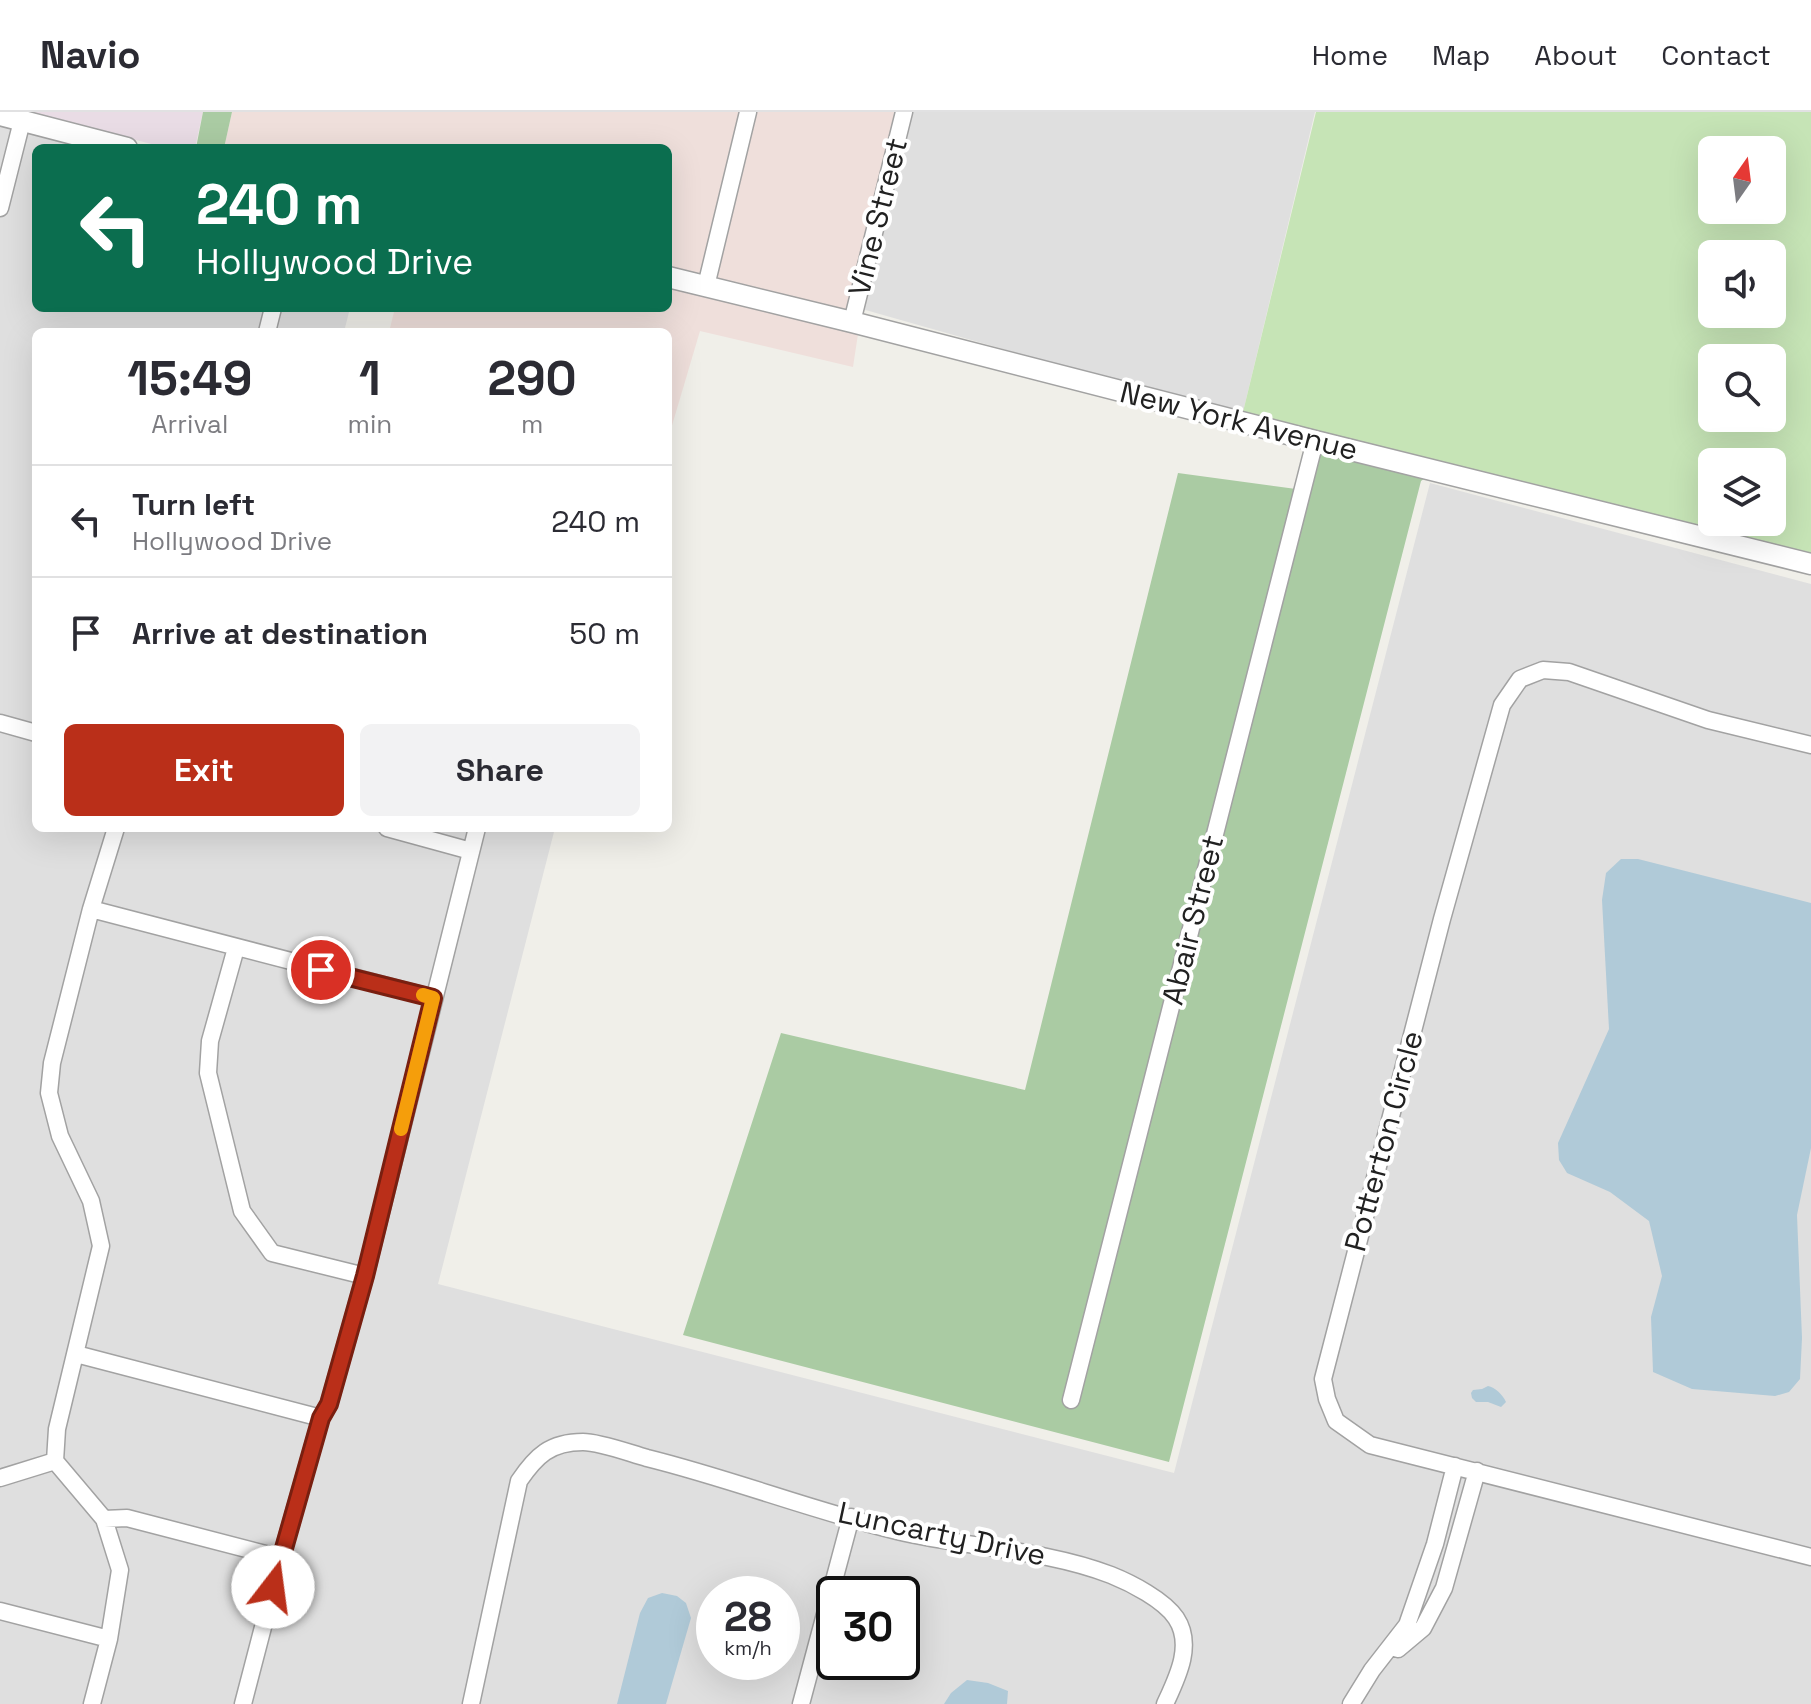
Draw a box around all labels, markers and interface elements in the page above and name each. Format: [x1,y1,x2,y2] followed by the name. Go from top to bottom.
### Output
[40,31,141,79] text: Navio
[1312,37,1388,73] text: Home
[1432,37,1490,73] text: Map
[1534,37,1617,73] text: About
[1661,37,1771,73] text: Contact
[839,134,916,300] street label: Vine Street
[1698,136,1786,224] north arrow
[1698,136,1786,536] map controls
[196,169,362,240] text: 240 m
[64,176,168,280] icon: left
[196,239,473,285] text: Hollywood Drive
[1698,240,1786,328] button: sound
[1698,344,1786,432] button: search
[127,348,252,409] text: 15:49
[359,348,381,409] text: 1
[488,348,577,409] text: 290
[1116,372,1362,469] street label: New York Avenue
[151,407,228,441] text: Arrival
[348,407,392,441] text: min
[521,407,543,441] text: m
[1698,448,1786,536] button: layers
[132,485,255,524] text: Turn left
[64,499,108,543] icon: left
[551,502,640,541] text: 240 m
[132,524,332,558] text: Hollywood Drive
[64,611,108,655] icon: arrive
[132,614,428,653] text: Arrive at destination
[569,614,640,653] text: 50 m
[64,724,344,816] button: Exit
[360,724,640,816] button: Share
[1153,831,1232,1009] street label: Abair Street
[287,936,355,1004] pin
[299,948,343,992] icon: arrive
[1335,1026,1432,1256] street label: Potterton Circle
[835,1492,1049,1575] street label: Luncarty Drive
[231,1545,315,1629] position arrow
[816,1576,920,1680] speed limit sign: 30
[724,1592,772,1643] text: 28
[724,1635,772,1661] text: km/h

